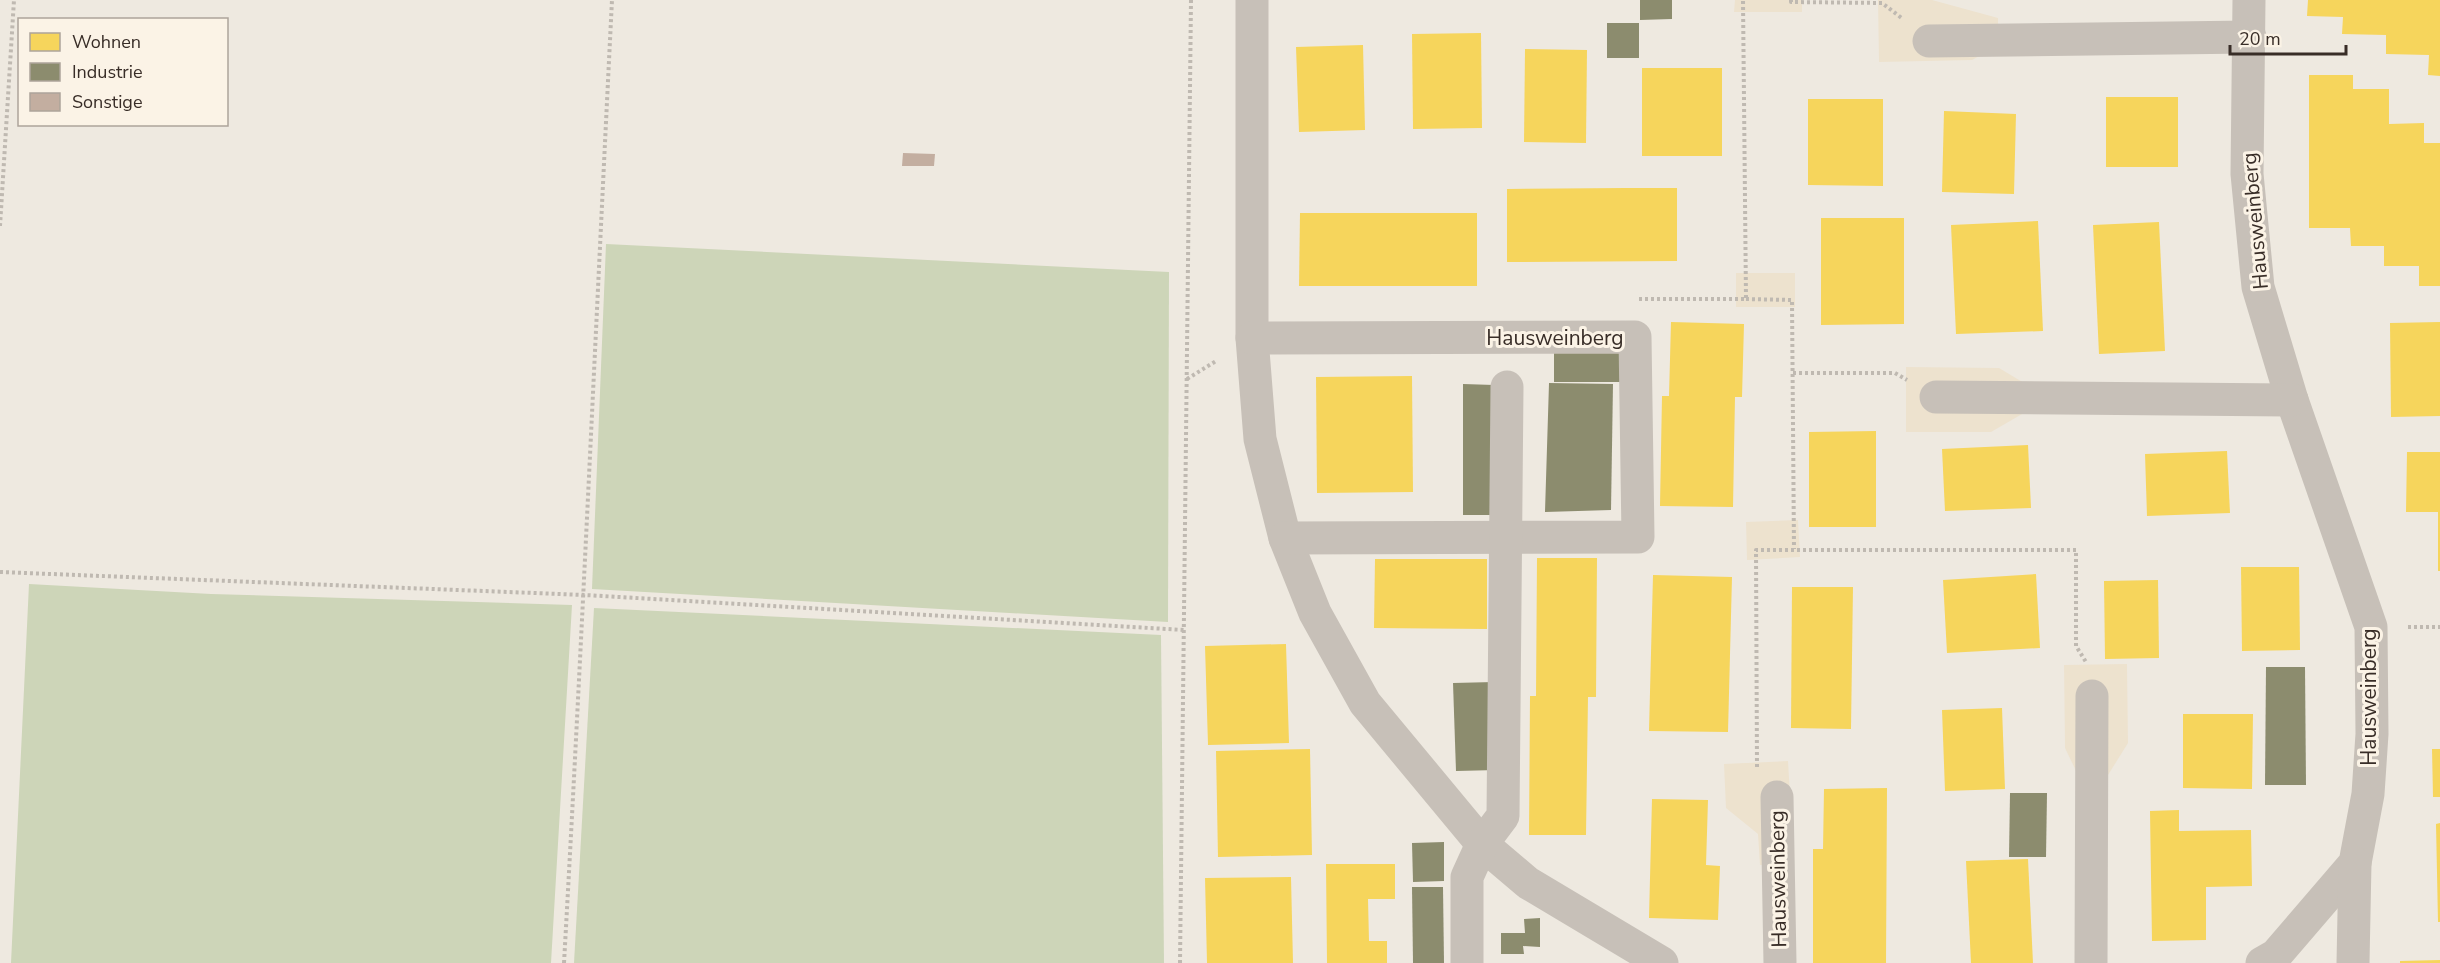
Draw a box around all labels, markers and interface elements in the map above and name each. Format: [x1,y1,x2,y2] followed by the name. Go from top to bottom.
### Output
[18,18,228,126] legend
[2230,18,2346,56] scale bar
[2239,27,2281,51] text: 20 m
[72,30,141,54] text: Wohnen
[72,60,143,84] text: Industrie
[72,90,142,114] text: Sonstige
[2235,151,2275,291] street label: Hausweinberg
[1486,324,1624,352] street label: Hausweinberg
[2355,628,2383,766] street label: Hausweinberg
[1763,810,1793,948] street label: Hausweinberg

